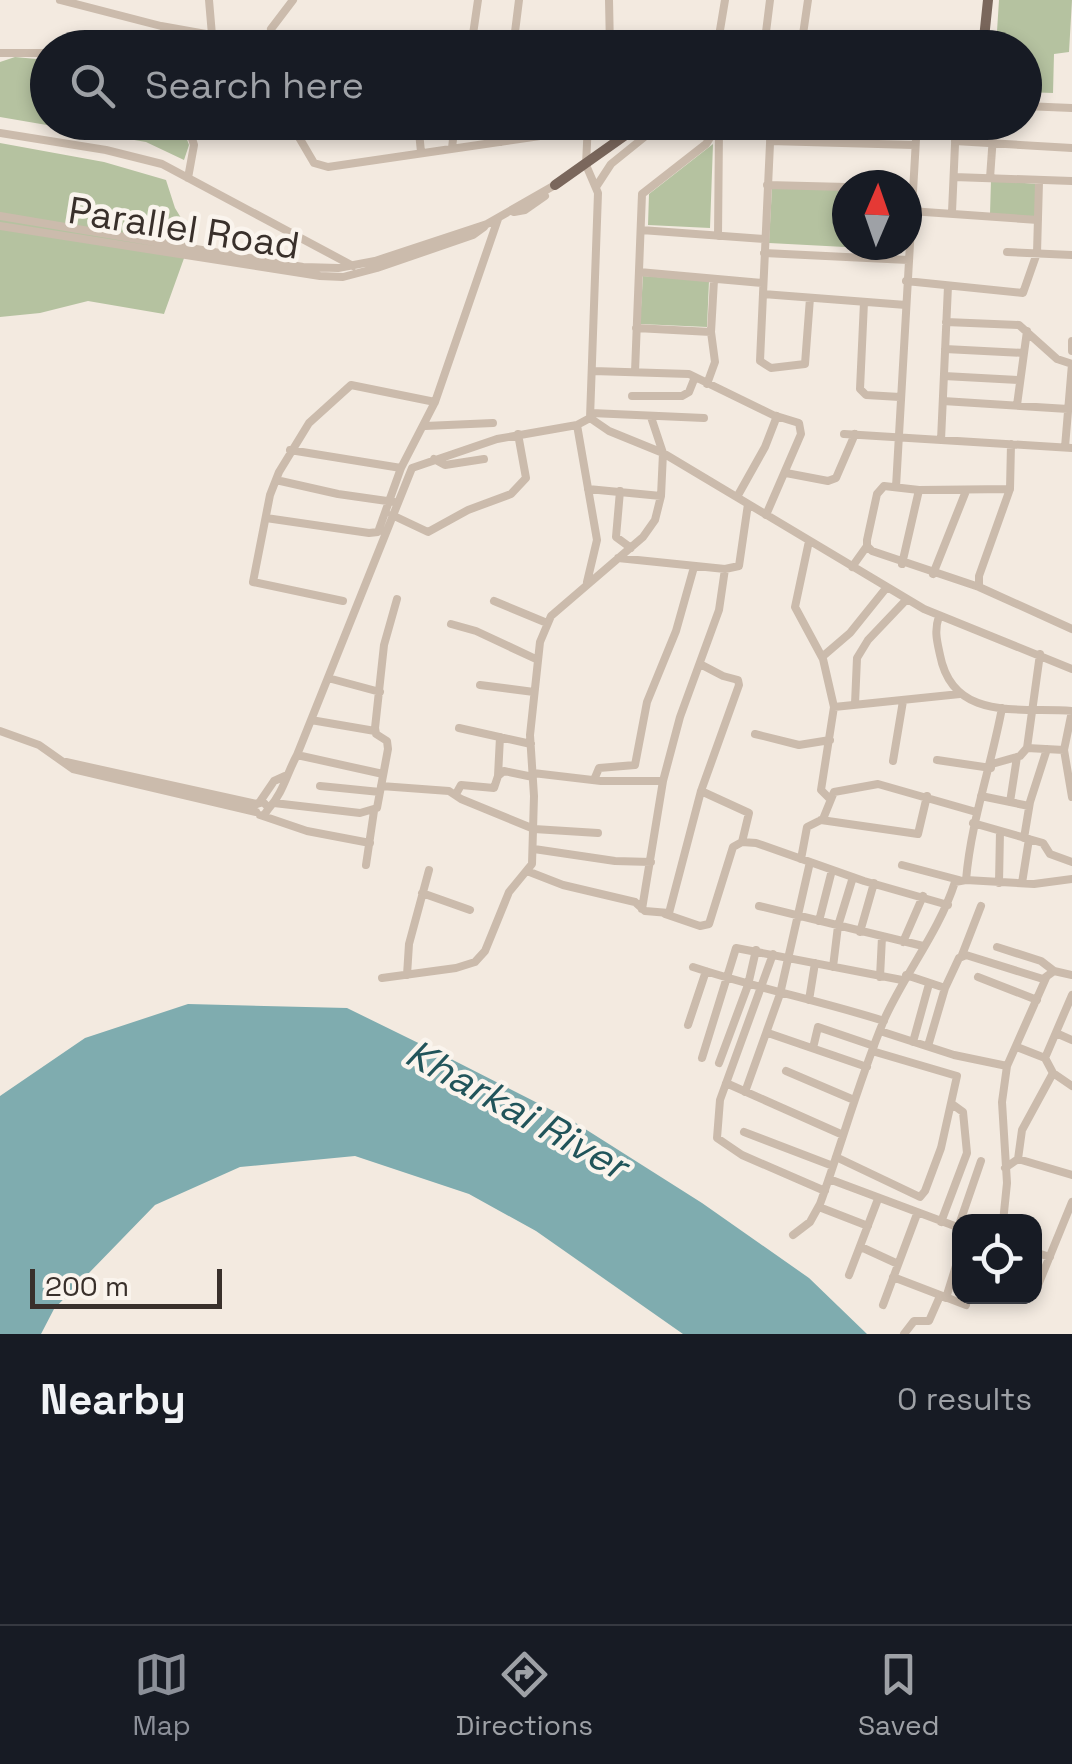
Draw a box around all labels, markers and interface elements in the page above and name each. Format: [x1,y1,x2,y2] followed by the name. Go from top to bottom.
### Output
[30,30,1042,140] search box
[65,58,120,113] icon: search
[145,61,364,109] text: Search here
[832,170,922,260] north arrow
[65,186,303,270] street label: Parallel Road
[397,1028,640,1193] water label: Kharkai River
[952,1214,1042,1304] map controls
[952,1214,1042,1304] button: locate
[30,1264,222,1308] scale bar
[45,1268,129,1304] text: 200 m
[40,1373,186,1426] text: Nearby
[897,1379,1032,1419] text: 0 results
[132,1647,191,1743] tab: Map
[456,1647,593,1743] tab: Directions
[858,1647,940,1743] tab: Saved

